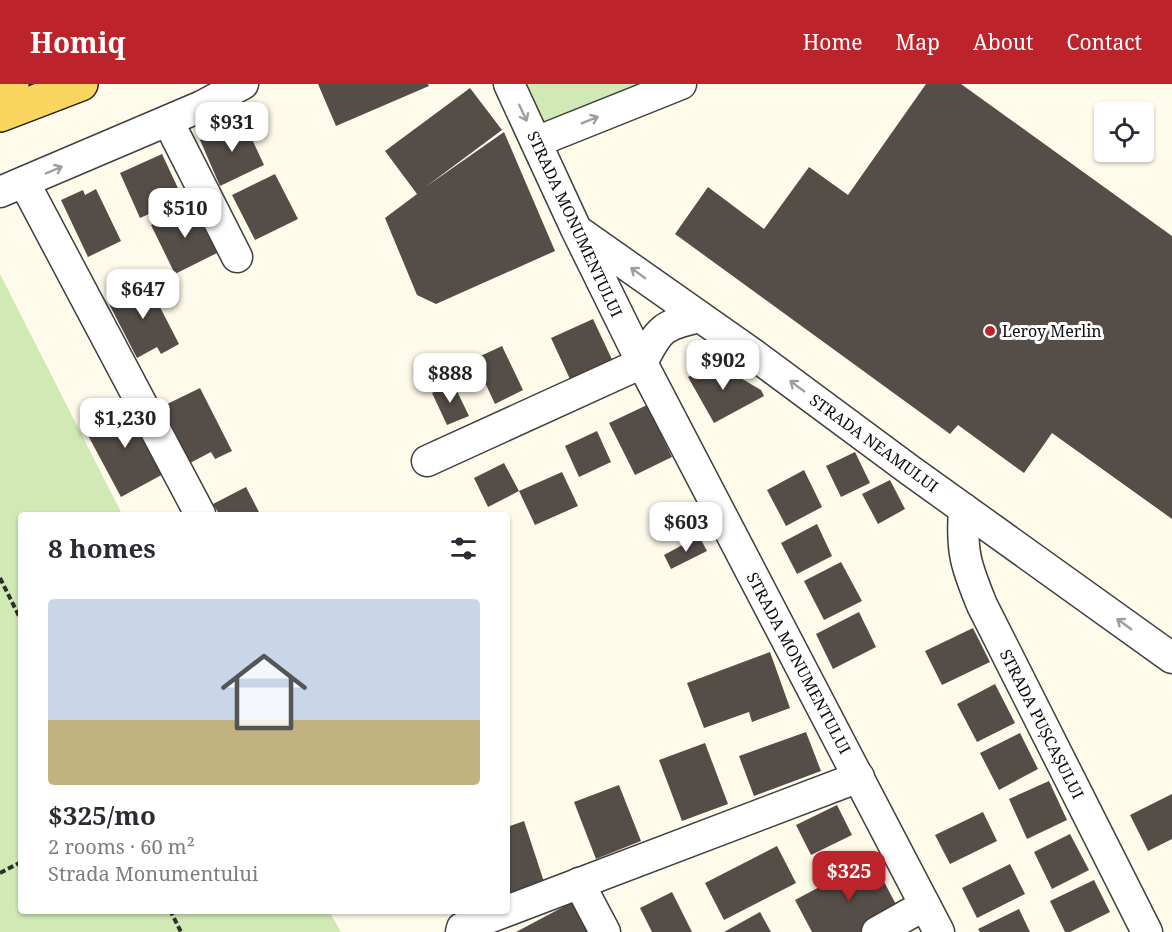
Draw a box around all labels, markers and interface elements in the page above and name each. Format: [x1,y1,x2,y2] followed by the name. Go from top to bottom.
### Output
[30,23,126,61] text: Homiq
[803,28,863,56] text: Home
[896,28,940,56] text: Map
[973,28,1034,56] text: About
[1067,28,1142,56] text: Contact
[196,102,268,153] pin: $931
[1094,102,1154,162] map controls
[1094,102,1154,162] button: locate
[517,103,529,121] one-way arrow
[209,108,255,135] text: $931
[581,114,599,125] one-way arrow
[522,127,628,321] street label: STRADA MONUMENTULUI
[45,163,63,174] one-way arrow
[149,188,221,239] pin: $510
[162,194,208,221] text: $510
[630,267,646,279] one-way arrow
[107,269,179,320] pin: $647
[120,275,166,302] text: $647
[1002,320,1102,342] place label: Leroy Merlin
[983,324,997,338] marker: Leroy Merlin
[687,340,759,391] pin: $902
[700,346,746,373] text: $902
[414,353,486,404] pin: $888
[427,359,473,386] text: $888
[789,380,805,393] one-way arrow
[805,389,943,497] street label: STRADA NEAMULUI
[76,398,174,449] pin: $1,230
[94,404,156,431] text: $1,230
[650,502,722,553] pin: $603
[663,508,709,535] text: $603
[48,530,156,566] text: 8 homes
[447,532,480,565] icon: filters
[742,568,856,758] street label: STRADA MONUMENTULUI
[1117,618,1133,630] one-way arrow
[210,638,318,746] icon: home
[995,645,1089,803] street label: STRADA PUȘCAȘULUI
[48,797,156,833] text: $325/mo
[48,833,195,860] text: 2 rooms · 60 m²
[813,851,885,902] pin: $325
[826,857,872,884] text: $325
[48,860,258,887] text: Strada Monumentului

